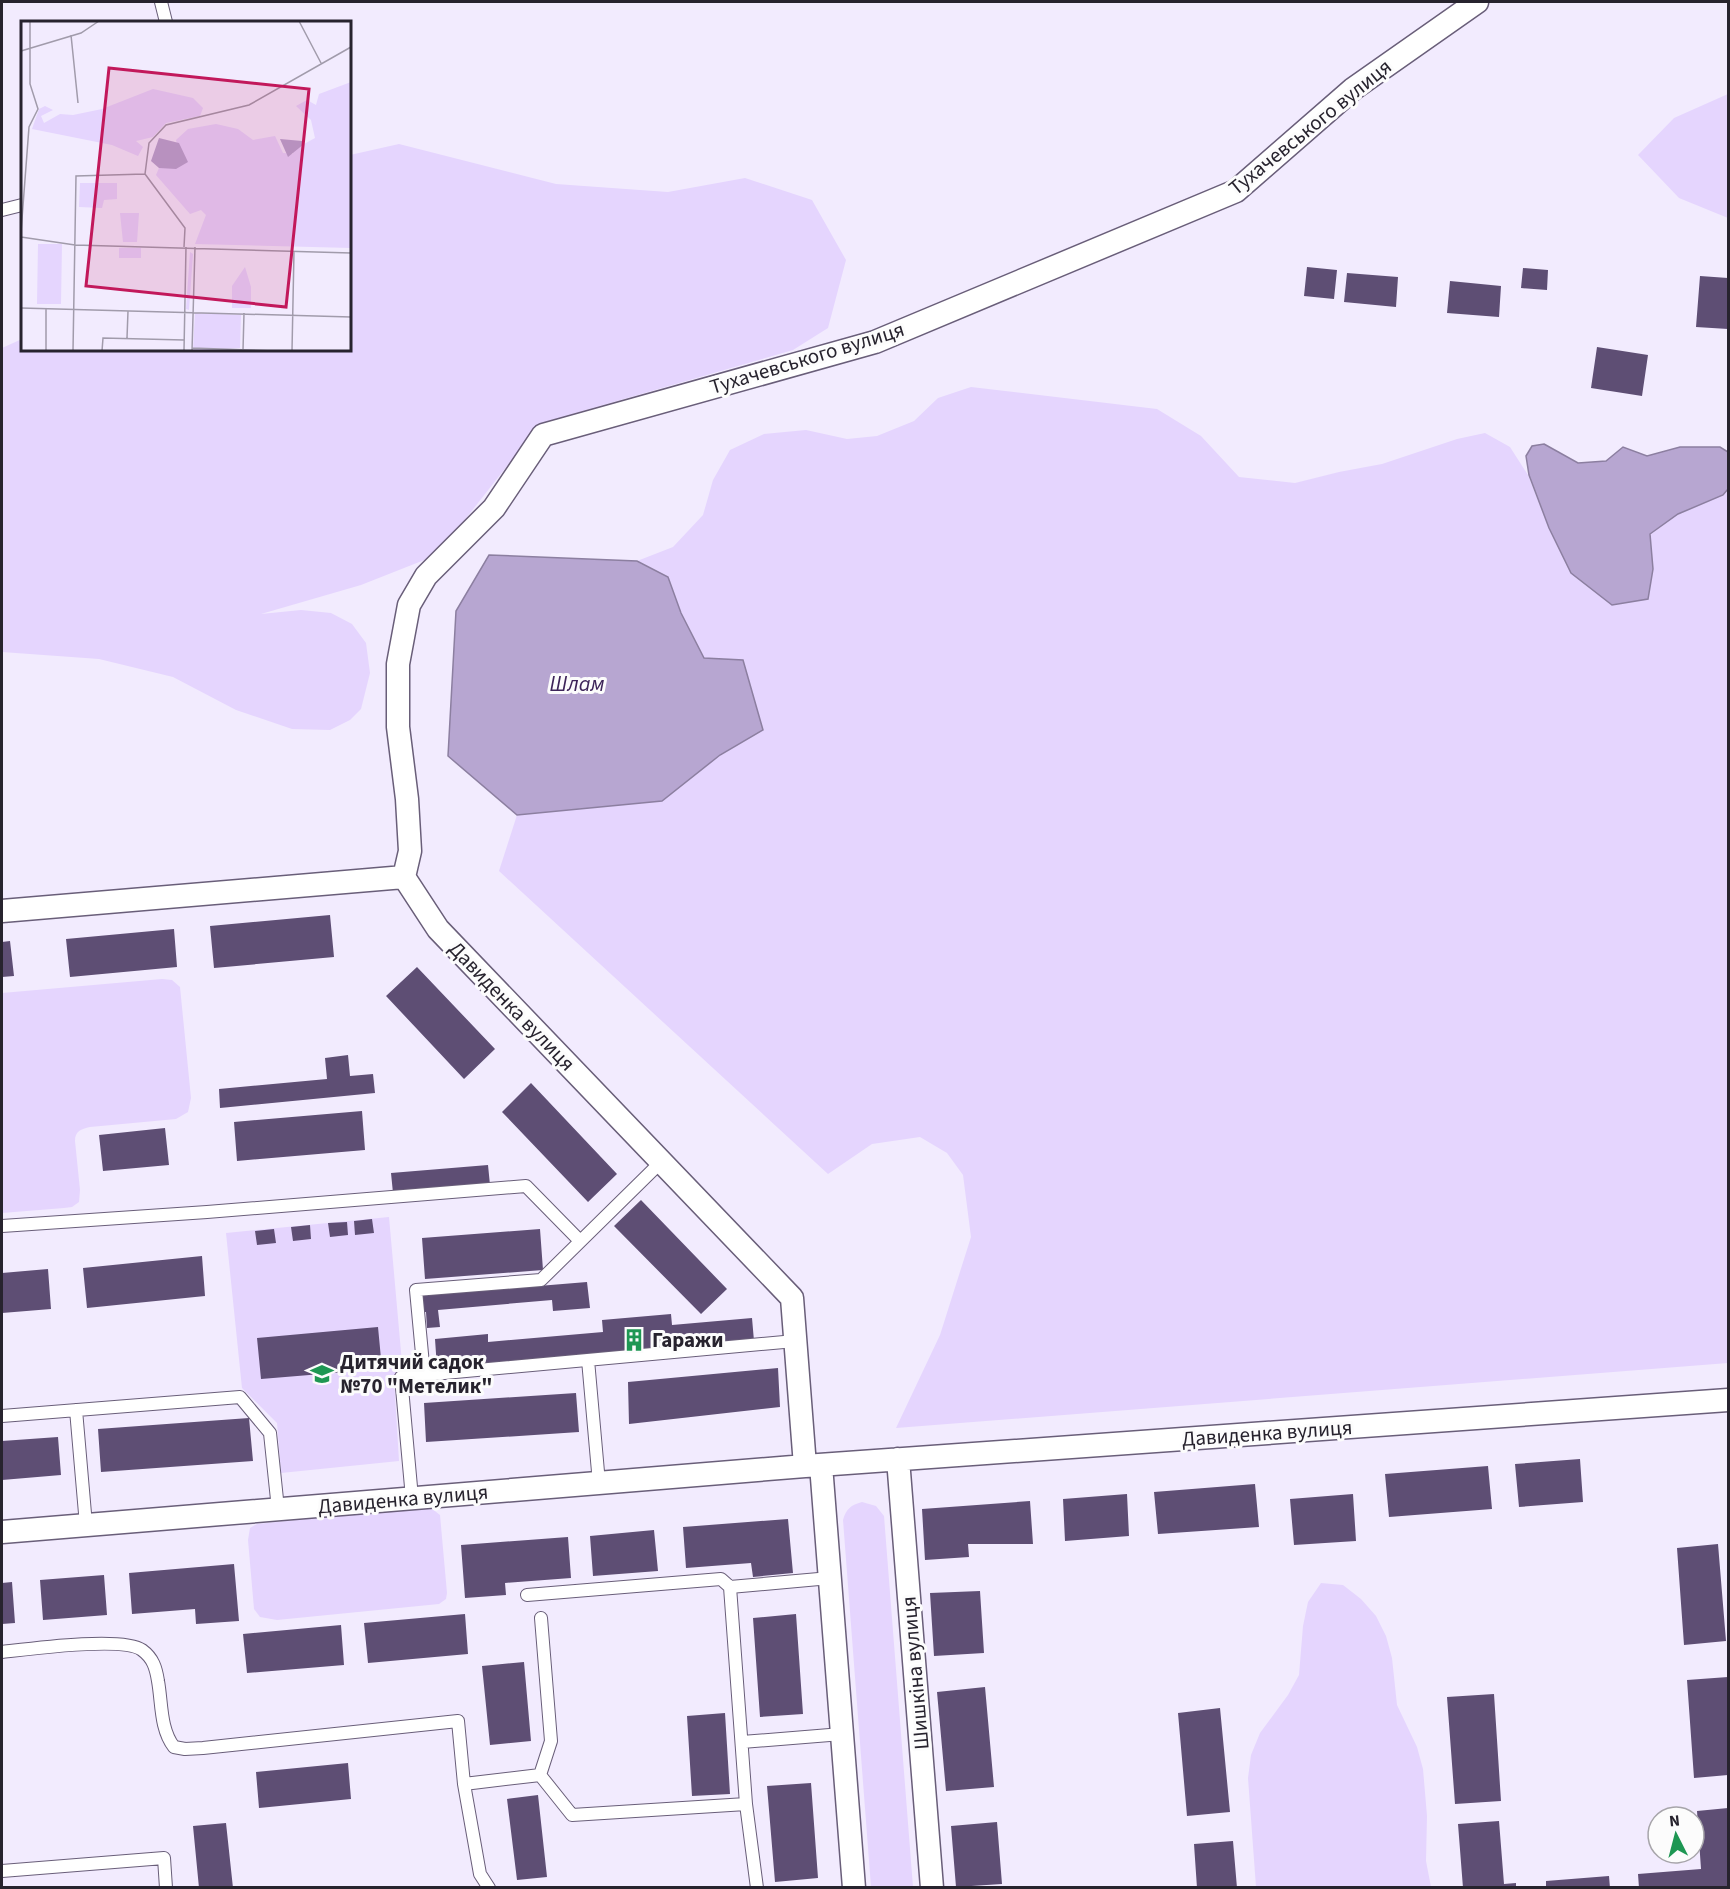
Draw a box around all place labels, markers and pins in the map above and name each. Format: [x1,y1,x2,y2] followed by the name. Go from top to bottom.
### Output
[652,1325,723,1355] place label: Гаражи
[621,1327,647,1353] building icon: Гаражи
[340,1347,493,1401] place label: Дитячий садок №70 "Метелик"
[309,1361,335,1387] school or university icon: Дитячий садок №70 "Метелик"

